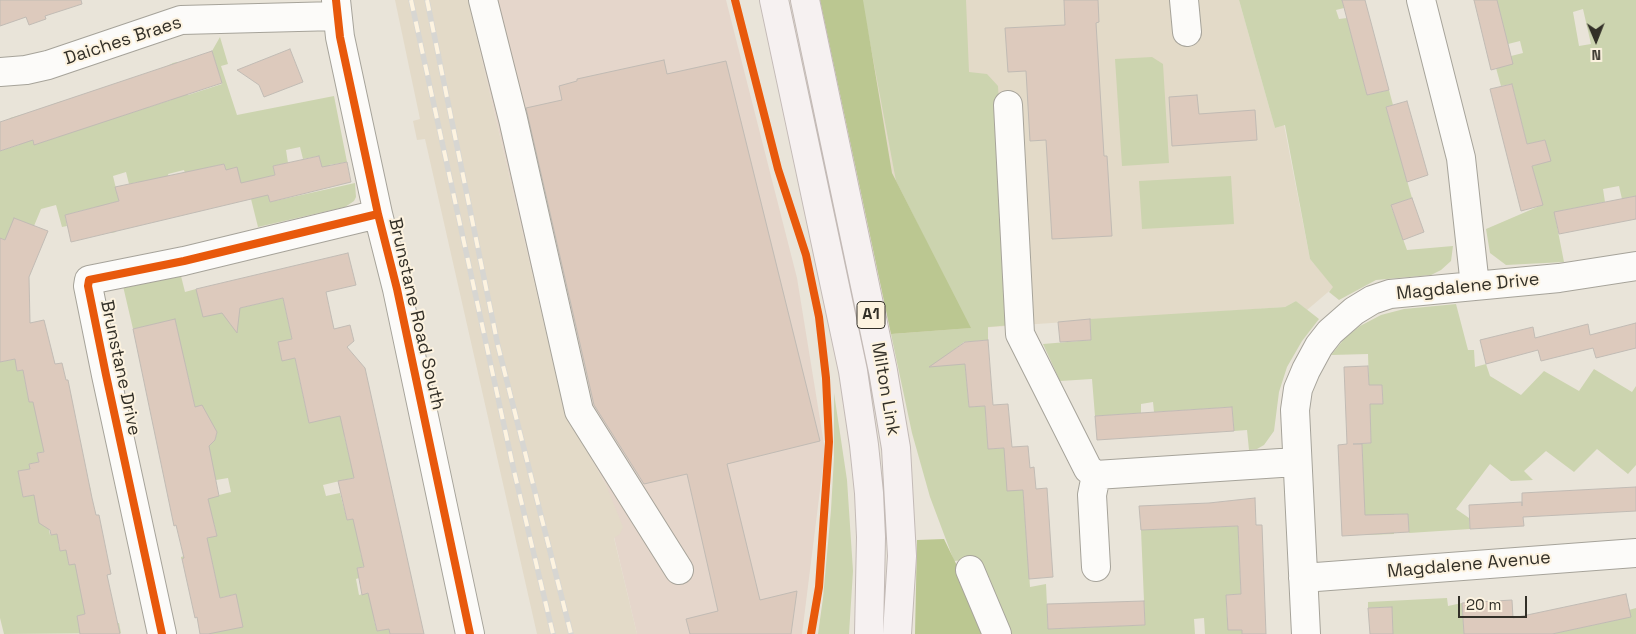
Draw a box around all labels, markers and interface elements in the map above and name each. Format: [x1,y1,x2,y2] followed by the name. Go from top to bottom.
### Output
[62,12,184,70] street label: Daiches Braes
[1571,15,1621,65] north arrow
[1591,46,1601,64] text: N
[383,216,449,412] street label: Brunstane Road South
[1395,269,1541,305] street label: Magdalene Drive
[95,298,145,438] street label: Brunstane Drive
[857,302,885,328] road number: A1
[866,341,904,437] street label: Milton Link
[1386,547,1552,583] street label: Magdalene Avenue
[1461,586,1530,618] scale bar
[1466,595,1501,614] text: 20 m

